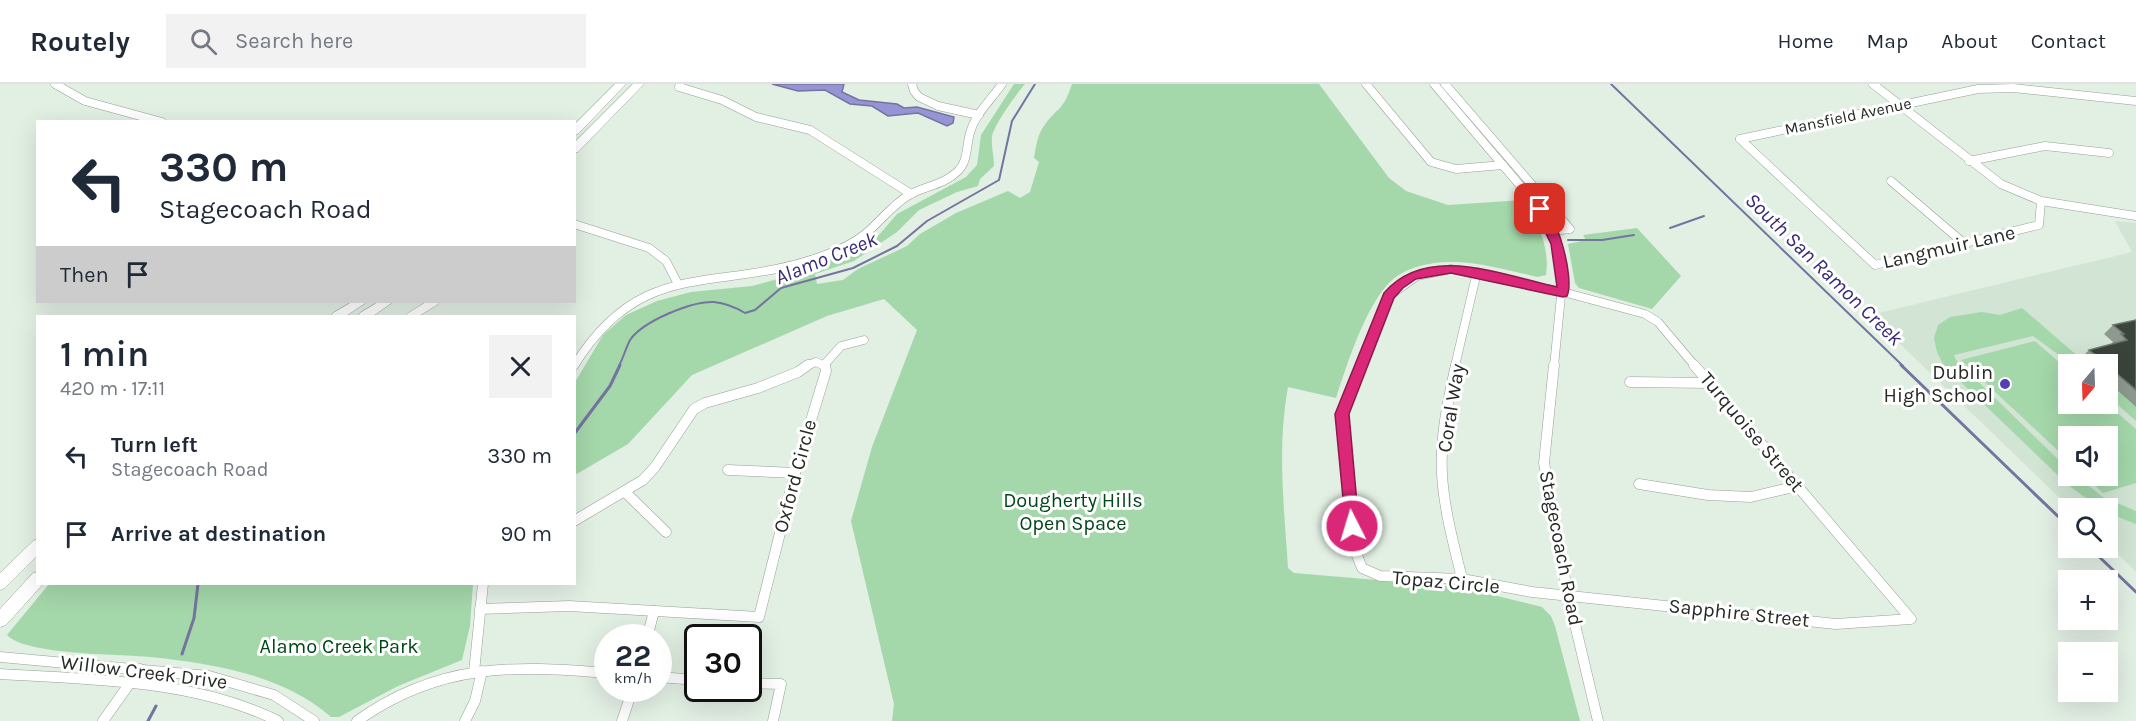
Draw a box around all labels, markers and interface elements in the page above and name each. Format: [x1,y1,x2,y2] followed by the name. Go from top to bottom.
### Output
[166,14,586,68] search box
[30,25,130,58] text: Routely
[187,25,220,58] icon: search
[235,28,353,54] text: Search here
[1778,29,1834,53] text: Home
[1867,29,1908,53] text: Map
[1941,29,1998,53] text: About
[2031,29,2106,53] text: Contact
[1783,93,1913,139] street label: Mansfield Avenue
[159,142,288,192] text: 330 m
[60,144,138,222] icon: left
[1514,183,1565,234] pin
[1740,188,1908,350] water label: South San Ramon Creek
[1523,192,1556,225] icon: arrive
[159,193,372,225] text: Stagecoach Road
[1881,221,2017,273] street label: Langmuir Lane
[771,227,881,289] water label: Alamo Creek
[121,258,154,291] icon: arrive
[60,262,109,288] text: Then
[60,333,149,375] text: 1 min
[489,335,552,398] button: close
[2058,354,2118,414] north arrow
[2058,354,2118,702] map controls
[1884,361,1993,407] place label: Dublin High School
[1433,362,1469,454] street label: Coral Way
[1695,368,1809,497] street label: Turquoise Street
[60,377,165,400] text: 420 m · 17:11
[1998,377,2012,391] marker: Dublin High School
[769,417,821,535] street label: Oxford Circle
[2058,426,2118,486] button: sound
[111,432,198,458] text: Turn left
[60,440,93,473] icon: left
[487,443,552,469] text: 330 m
[111,458,269,481] text: Stagecoach Road
[1535,468,1587,628] street label: Stagecoach Road
[1003,489,1143,535] park label: Dougherty Hills Open Space
[1320,494,1384,558] position arrow
[2058,498,2118,558] button: search
[60,518,93,551] icon: arrive
[111,521,326,547] text: Arrive at destination
[500,521,552,547] text: 90 m
[1391,566,1501,598] street label: Topaz Circle
[2058,570,2118,630] button: +
[1667,594,1811,632] street label: Sapphire Street
[684,624,762,702] speed limit sign: 30
[259,635,419,658] park label: Alamo Creek Park
[615,638,651,674] text: 22
[2058,642,2118,702] button: −
[59,650,229,694] street label: Willow Creek Drive
[614,669,652,687] text: km/h

